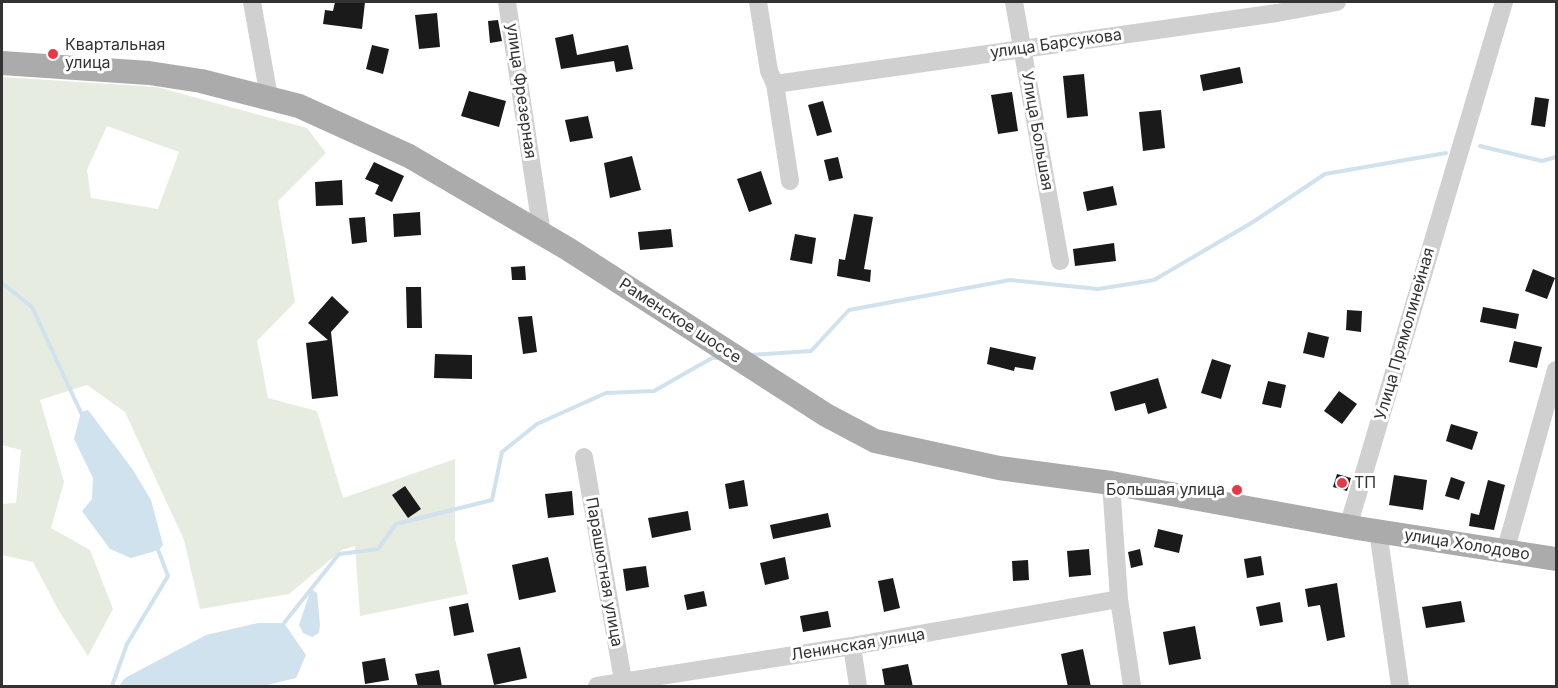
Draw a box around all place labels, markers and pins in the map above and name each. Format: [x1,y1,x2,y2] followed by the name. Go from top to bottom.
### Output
[65,35,165,73] place label: Квартальная улица
[46,47,60,61] marker: Квартальная улица
[1354,473,1376,493] place label: ТП
[1335,476,1349,490] marker: ТП
[1106,480,1225,500] place label: Большая улица
[1230,483,1244,497] marker: Большая улица

